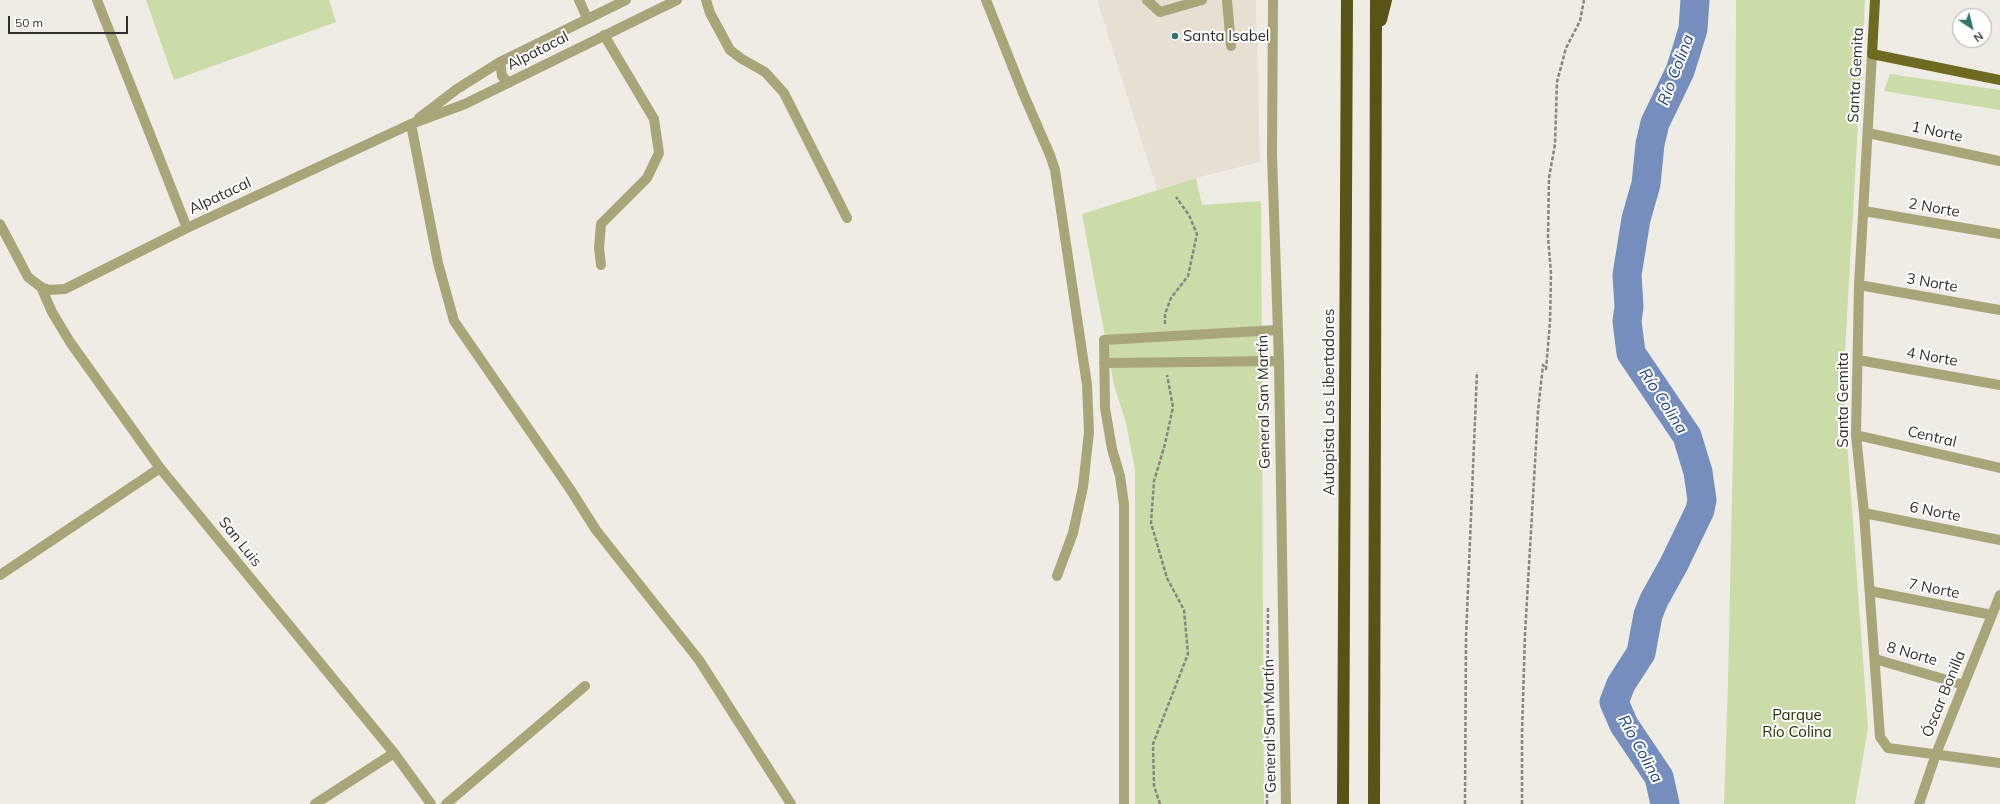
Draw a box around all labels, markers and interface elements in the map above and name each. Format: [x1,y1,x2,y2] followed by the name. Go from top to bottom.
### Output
[10,8,130,34] scale bar
[1952,8,1992,48] north arrow
[15,15,43,30] text: 50 m
[1183,27,1269,45] place label: Santa Isabel
[1845,27,1867,123] street label: Santa Gemita
[504,28,572,74] street label: Alpatacal
[1971,29,1986,45] text: N
[1170,31,1180,41] marker: Santa Isabel
[1654,32,1698,108] water label: Río Colina
[1910,118,1964,146] street label: 1 Norte
[186,174,254,218] street label: Alpatacal
[1907,195,1961,221] street label: 2 Norte
[1905,270,1959,296] street label: 3 Norte
[1320,308,1338,496] street label: Autopista Los Libertadores
[1254,335,1274,469] street label: General San Martín
[1905,344,1959,370] street label: 4 Norte
[1834,352,1852,448] street label: Santa Gemita
[1635,365,1691,437] water label: Río Colina
[1906,423,1958,451] street label: Central
[1908,498,1962,526] street label: 6 Norte
[215,514,265,570] street label: San Luis
[1907,575,1961,603] street label: 7 Norte
[1885,638,1939,670] street label: 8 Norte
[1918,648,1970,740] street label: Óscar Bonilla
[1260,659,1280,793] street label: General San Martín
[1762,706,1832,741] park label: Parque Río Colina
[1614,712,1666,786] water label: Río Colina

